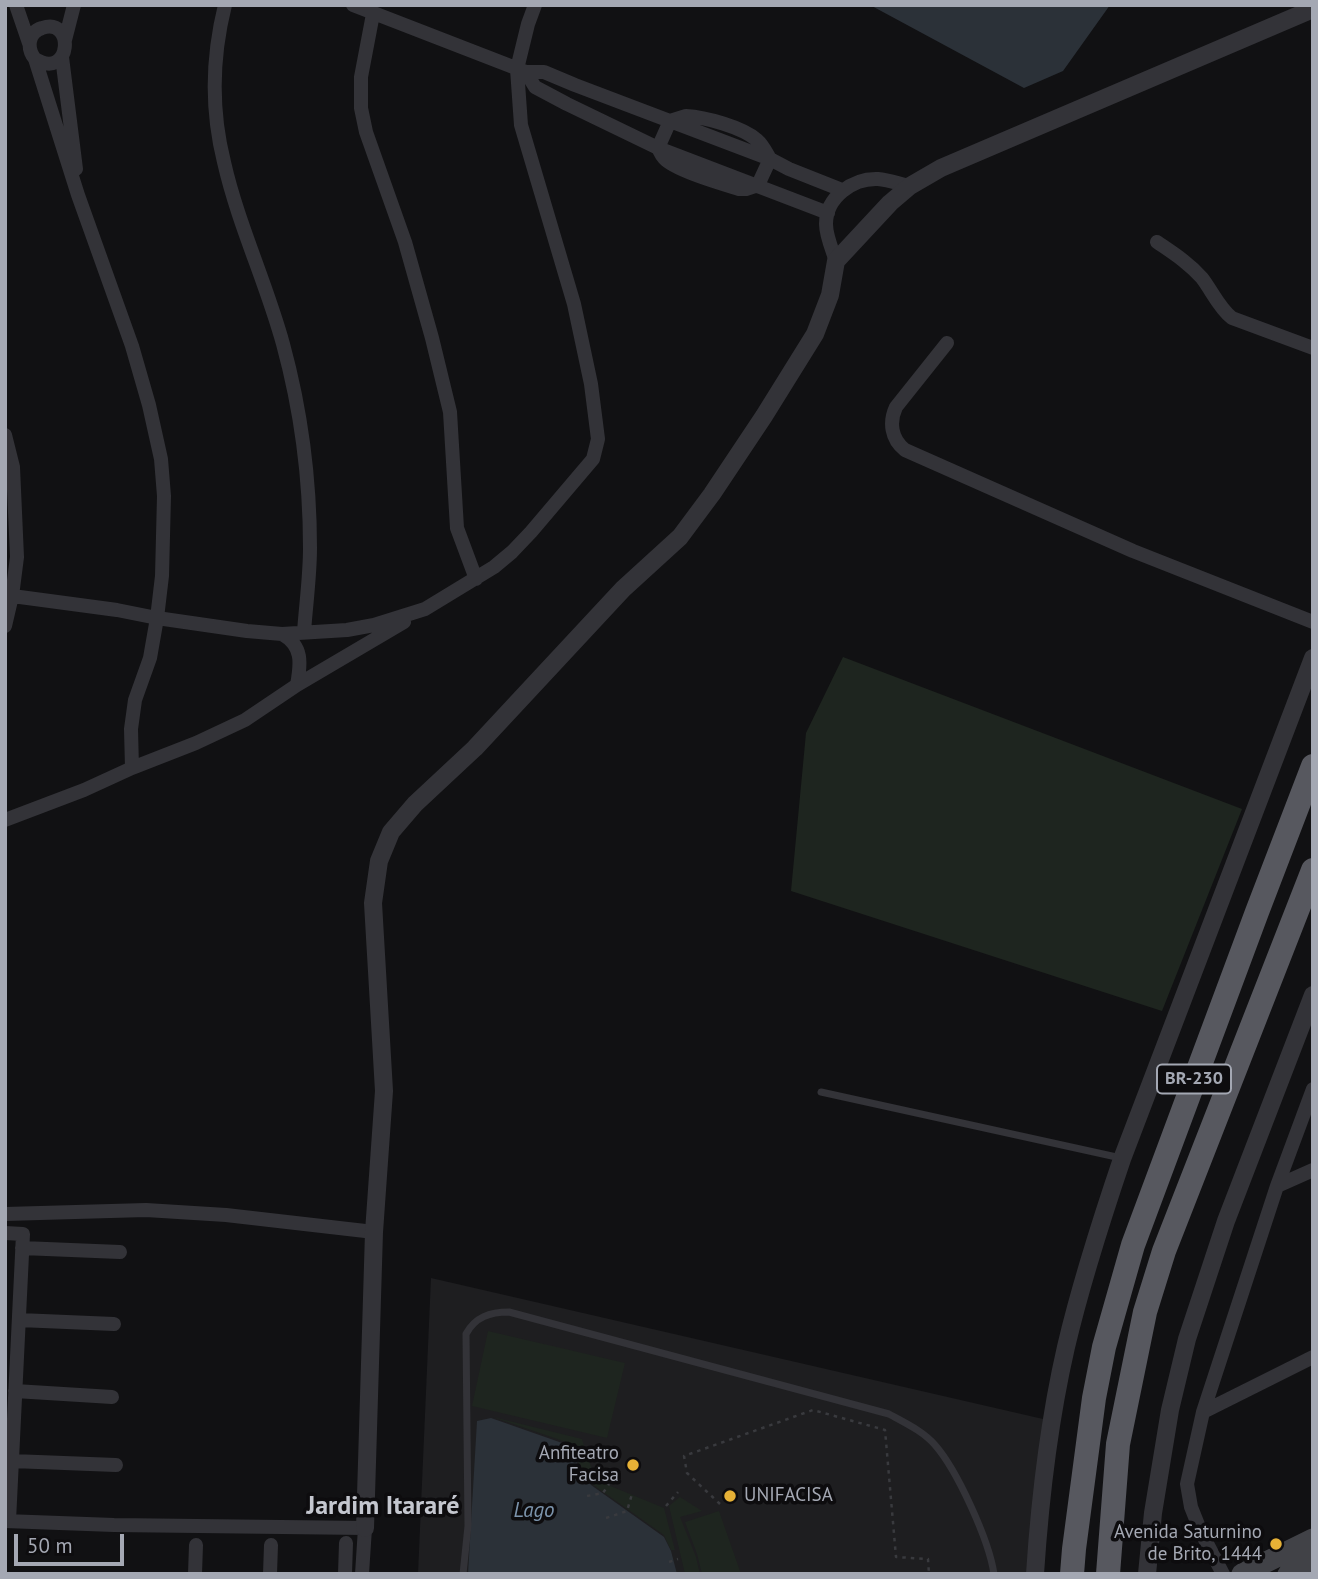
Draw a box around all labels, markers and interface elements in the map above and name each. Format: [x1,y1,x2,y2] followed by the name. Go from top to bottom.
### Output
[1157,1064,1231,1094] road number: BR-230
[539,1443,619,1487] place label: Anfiteatro Facisa
[625,1457,641,1473] marker: Anfiteatro Facisa
[744,1485,833,1507] place label: UNIFACISA
[722,1488,738,1504] marker: UNIFACISA
[307,1491,459,1523] district label: Jardim Itararé
[514,1498,554,1524] water label: Lago
[18,1520,128,1564] scale bar
[1114,1522,1262,1566] place label: Avenida Saturnino de Brito, 1444
[27,1532,73,1559] text: 50 m
[1268,1536,1284,1552] marker: Avenida Saturnino de Brito, 1444

